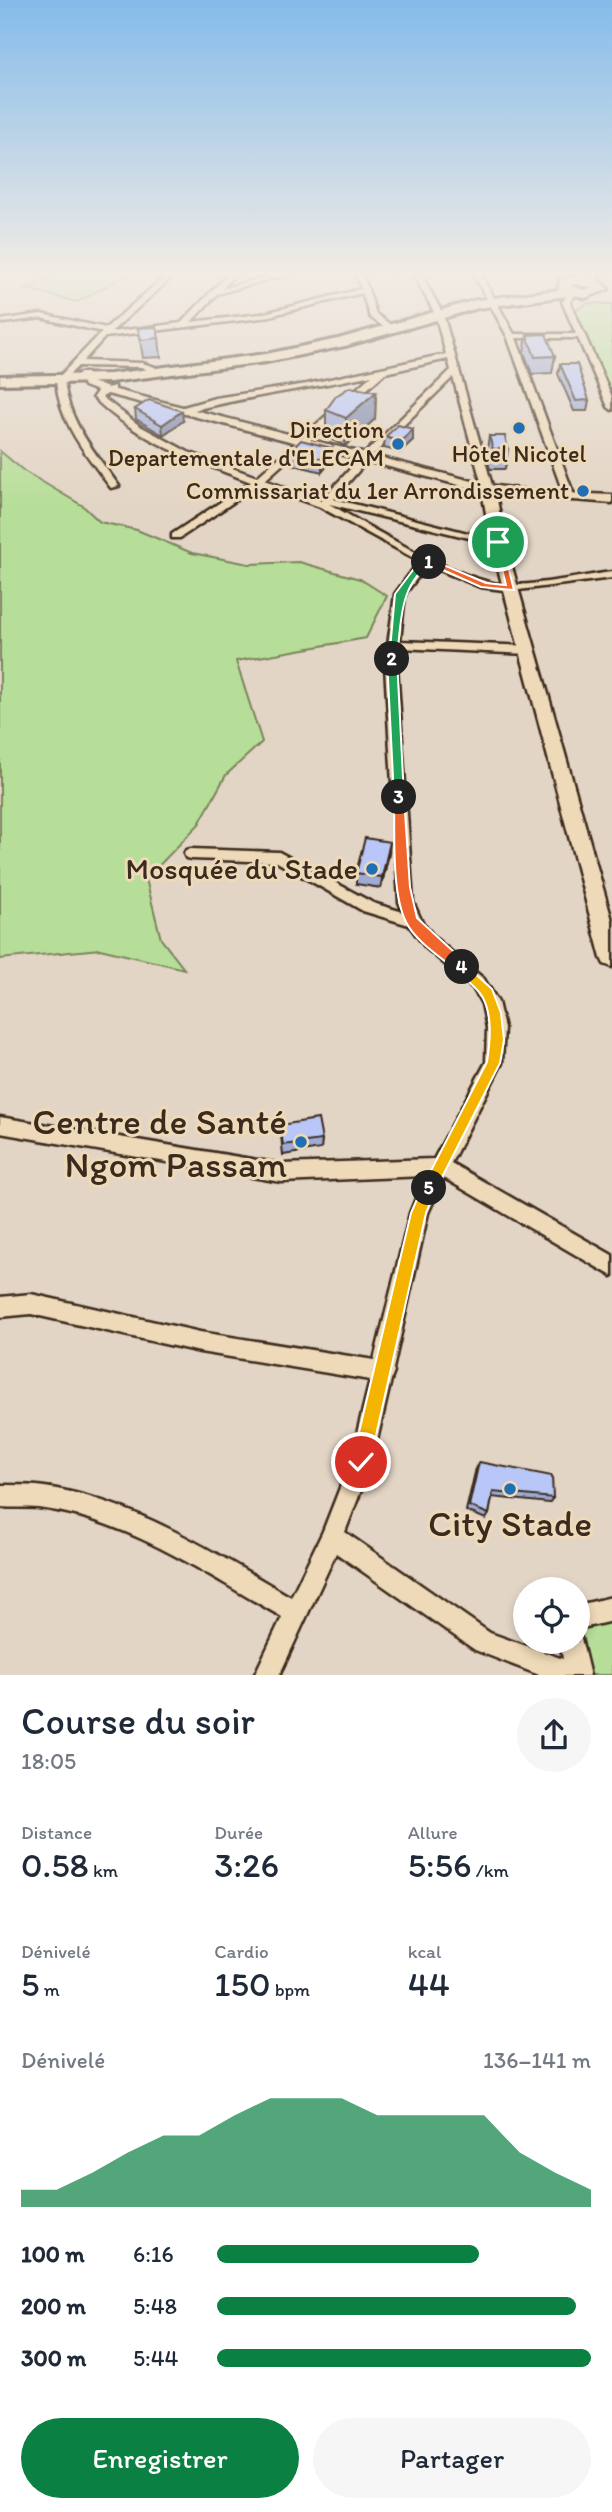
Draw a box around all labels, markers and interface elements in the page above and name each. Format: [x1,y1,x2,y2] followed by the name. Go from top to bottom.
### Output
[108,415,384,472] place label: Direction Departementale d'ELECAM
[511,420,527,436] marker: Hôtel Nicotel
[390,436,406,452] marker: Direction Departementale d'ELECAM
[452,439,586,468] place label: Hôtel Nicotel
[186,476,569,505] place label: Commissariat du 1er Arrondissement
[575,483,591,499] marker: Commissariat du 1er Arrondissement
[468,512,528,572] pin
[479,523,517,561] icon: arrive
[412,544,446,580] pin: 1
[424,550,433,573] text: 1
[374,642,410,676] pin: 2
[387,647,397,670] text: 2
[382,780,416,814] pin: 3
[393,785,404,808] text: 3
[125,850,358,887] place label: Mosquée du Stade
[364,861,380,877] marker: Mosquée du Stade
[444,950,480,984] pin: 4
[456,955,467,978] text: 4
[32,1099,287,1186] place label: Centre de Santé Ngom Passam
[293,1134,309,1150] marker: Centre de Santé Ngom Passam
[412,1170,446,1206] pin: 5
[424,1176,433,1199] text: 5
[331,1432,391,1492] pin
[342,1443,380,1481] icon: check
[502,1481,518,1497] marker: City Stade
[428,1501,592,1545] place label: City Stade
[513,1577,590,1654] map controls
[513,1577,590,1654] button: locate
[21,1698,255,1744] text: Course du soir
[517,1698,591,1772] button: share
[21,1747,76,1775] text: 18:05
[21,1821,92,1844] text: Distance
[214,1821,263,1844] text: Durée
[408,1821,458,1844] text: Allure
[21,1844,89,1886] text: 0.58
[214,1844,279,1886] text: 3:26
[408,1844,472,1886] text: 5:56
[89,1859,118,1882] text: km
[472,1859,509,1882] text: /km
[21,1940,91,1963] text: Dénivelé
[214,1940,269,1963] text: Cardio
[408,1940,441,1963] text: kcal
[21,1963,39,2005] text: 5
[214,1963,271,2005] text: 150
[408,1963,450,2005] text: 44
[39,1978,60,2001] text: m
[271,1978,310,2001] text: bpm
[21,2046,105,2074] text: Dénivelé
[483,2046,591,2074] text: 136–141 m
[21,2240,85,2268] text: 100 m
[133,2240,174,2268] text: 6:16
[21,2292,86,2320] text: 200 m
[133,2292,177,2320] text: 5:48
[21,2344,86,2372] text: 300 m
[133,2344,178,2372] text: 5:44
[21,2418,299,2498] button: Enregistrer
[313,2418,591,2498] button: Partager

